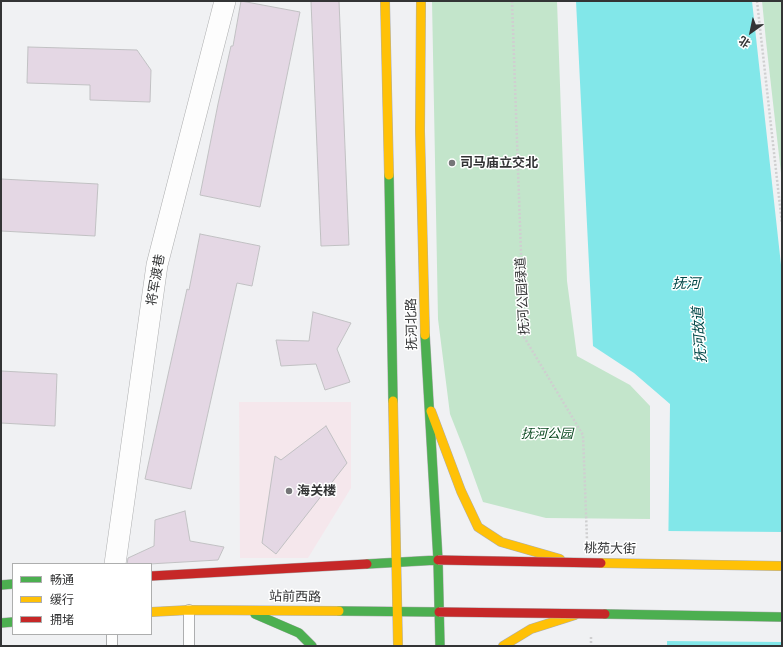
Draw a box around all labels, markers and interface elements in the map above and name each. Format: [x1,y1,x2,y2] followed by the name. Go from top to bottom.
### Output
[731,12,771,52] north arrow
[735,33,753,52] text: 北
[460,155,538,171] place label: 司马庙立交北
[447,158,457,168] marker: 司马庙立交北
[144,253,168,307] street label: 将军渡巷
[513,257,533,335] street label: 抚河公园绿道
[672,276,700,292] water label: 抚河
[404,298,420,350] street label: 抚河北路
[690,306,710,364] water label: 抚河故道
[521,426,573,442] park label: 抚河公园
[297,483,336,499] place label: 海关楼
[284,486,294,496] marker: 海关楼
[584,541,636,557] street label: 桃苑大街
[12,563,152,635] legend
[50,571,74,588] text: 畅通
[269,589,321,605] street label: 站前西路
[50,591,74,608] text: 缓行
[50,611,74,628] text: 拥堵

